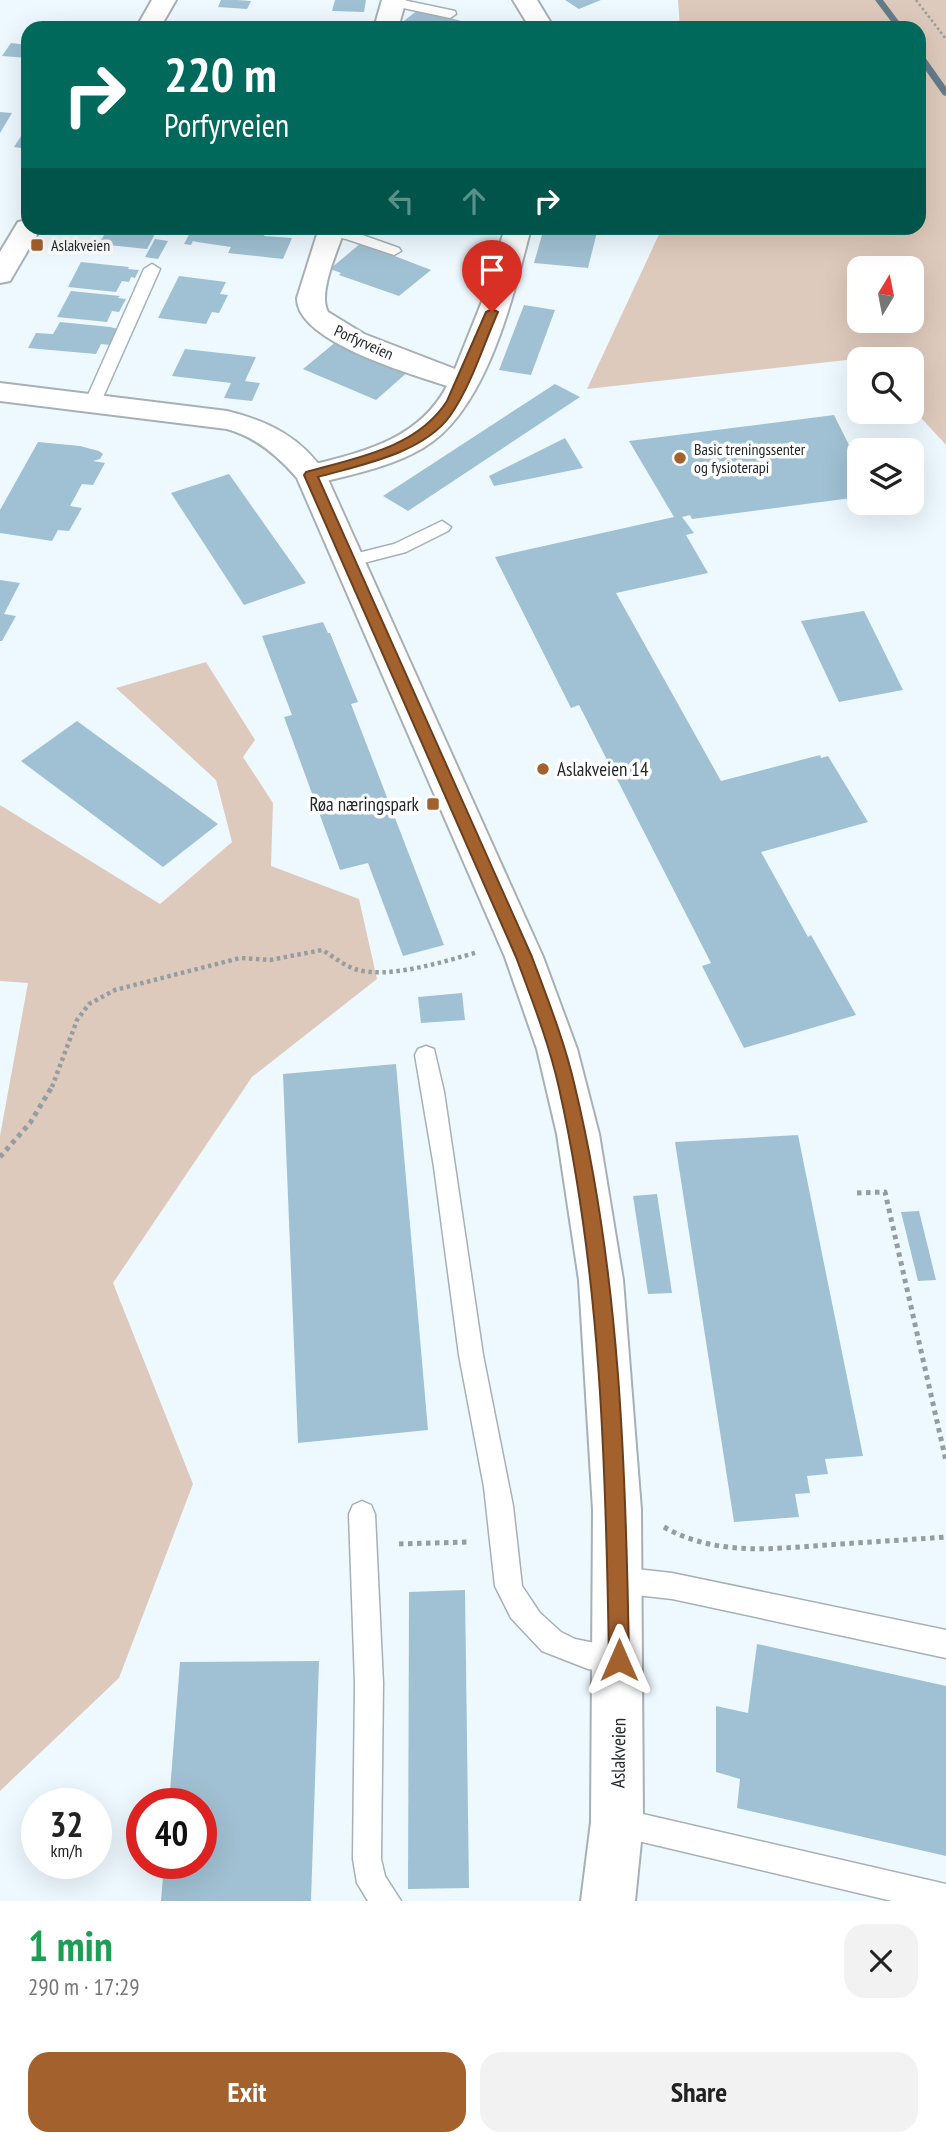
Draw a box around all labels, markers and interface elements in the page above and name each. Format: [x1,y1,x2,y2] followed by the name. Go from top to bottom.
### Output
[164,42,277,106] text: 220 m
[49,49,140,140] icon: right
[164,104,289,146] text: Porfyrveien
[382,182,420,220] icon: left
[455,182,493,220] icon: ahead
[528,182,566,220] icon: right
[51,235,110,255] place label: Aslakveien
[29,237,45,253] marker: Aslakveien
[462,240,522,312] pin
[473,251,511,289] icon: arrive
[847,256,924,332] north arrow
[847,256,924,515] map controls
[331,320,397,364] street label: Porfyrveien
[847,347,924,424] button: search
[847,438,924,515] button: layers
[694,439,806,477] place label: Basic treningssenter og fysioterapi
[672,450,688,466] marker: Basic treningssenter og fysioterapi
[557,757,649,781] place label: Aslakveien 14
[535,761,551,777] marker: Aslakveien 14
[309,792,420,816] place label: Røa næringspark
[425,796,441,812] marker: Røa næringspark
[582,1623,656,1697] position arrow
[605,1718,631,1788] street label: Aslakveien
[126,1788,217,1879] speed limit sign: 40
[50,1801,83,1847] text: 32
[51,1839,82,1862] text: km/h
[28,1918,113,1973] text: 1 min
[844,1924,918,1998] button: close
[28,1972,140,2001] text: 290 m · 17:29
[28,2052,466,2132] button: Exit
[480,2052,918,2132] button: Share

